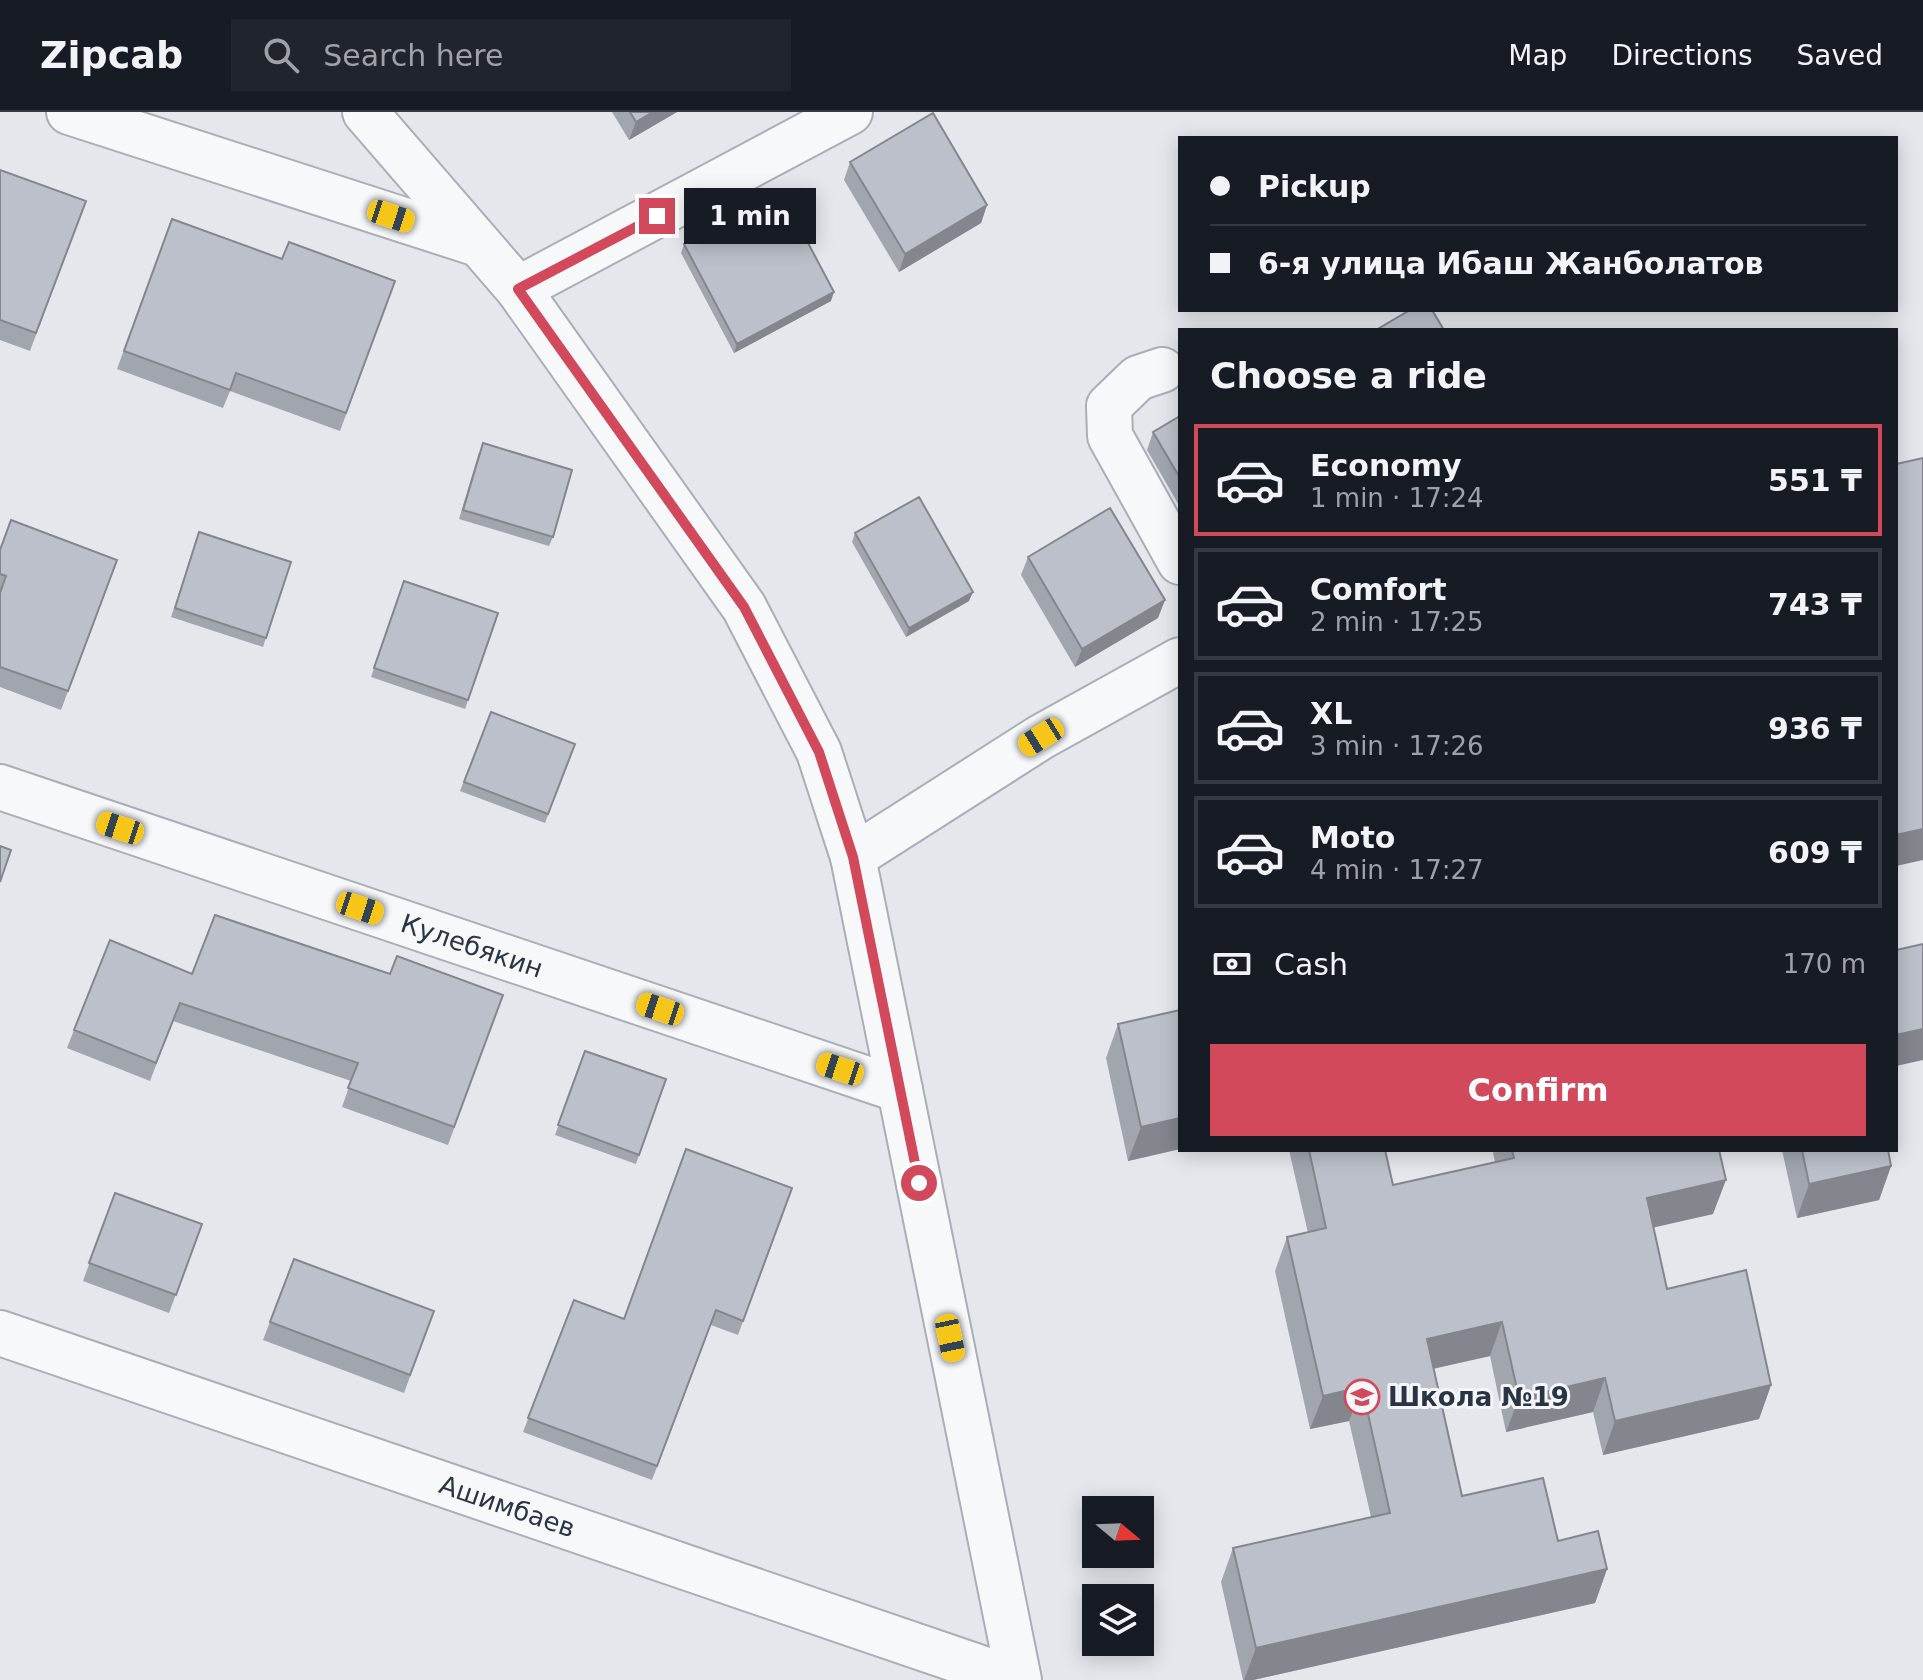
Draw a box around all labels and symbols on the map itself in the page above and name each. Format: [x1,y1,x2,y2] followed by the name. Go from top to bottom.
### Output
[685,188,817,244] callout: 1 min
[364,197,418,235] car
[639,198,675,234] route end
[1014,714,1068,760] car
[93,809,147,847] car
[333,889,387,927] car
[397,908,547,984] street label: Кулебякин
[633,990,687,1028] car
[813,1050,867,1088] car
[901,1165,937,1201] route start
[933,1312,967,1364] car
[1343,1378,1381,1416] school or university icon: Школа №19
[1388,1382,1569,1412] place label: Школа №19
[435,1469,579,1543] street label: Ашимбаев
[1082,1496,1154,1568] north arrow

